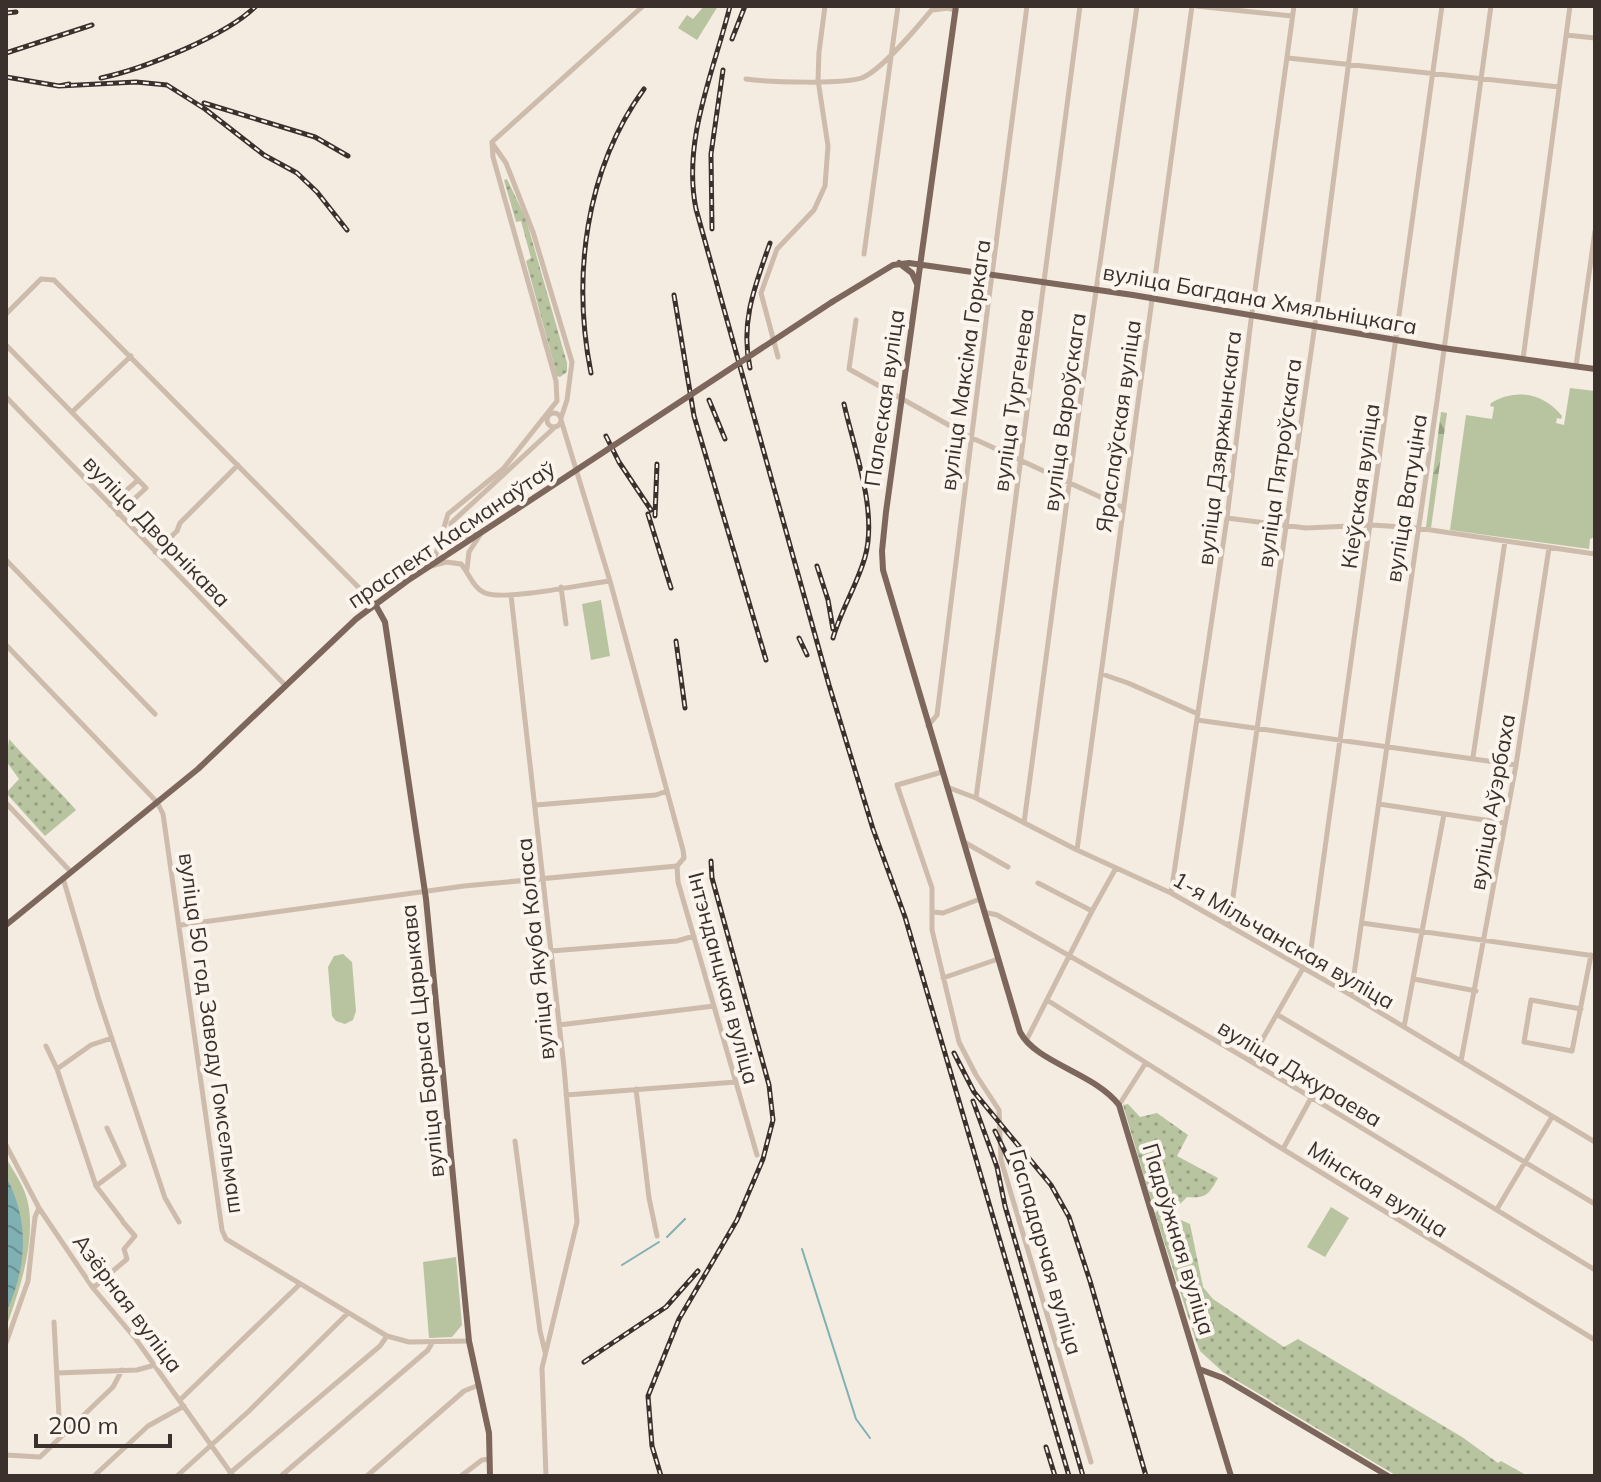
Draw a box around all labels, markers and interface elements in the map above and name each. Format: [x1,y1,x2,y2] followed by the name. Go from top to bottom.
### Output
[934,238,996,492] street label: вуліца Максіма Горкага
[1101,258,1419,340] street label: вуліца Багдана Хмяльніцкага
[986,307,1040,493] street label: вуліца Тургенева
[858,308,910,488] street label: Палеская вуліца
[1036,311,1092,513] street label: вуліца Вароўскага
[1089,318,1147,534] street label: Яраслаўская вуліца
[1191,329,1247,567] street label: вуліца Дзяржынскага
[1250,357,1308,569] street label: вуліца Пятроўскага
[1335,402,1385,570] street label: Кіеўская вуліца
[1379,412,1433,584] street label: вуліца Ватуціна
[77,449,237,613] street label: вуліца Дворнікава
[342,454,560,614] street label: праспект Касманаўтаў
[1463,712,1521,892] street label: вуліца Аўэрбаха
[509,837,561,1061] street label: вуліца Якуба Коласа
[173,851,251,1215] street label: вуліца 50 год Заводу Гомсельмаш
[1168,865,1400,1015] street label: 1-я Мільчанская вуліца
[682,869,766,1087] street label: Інтэнданцкая вуліца
[394,903,450,1179] street label: вуліца Барыса Царыкава
[1213,1013,1387,1133] street label: вуліца Джураева
[1303,1135,1453,1243] street label: Мінская вуліца
[1137,1140,1221,1338] street label: Падоўжная вуліца
[1003,1146,1089,1358] street label: Гаспадарчая вуліца
[67,1228,189,1378] street label: Азёрная вуліца
[36,1398,170,1448] scale bar
[48,1410,119,1440] text: 200 m

